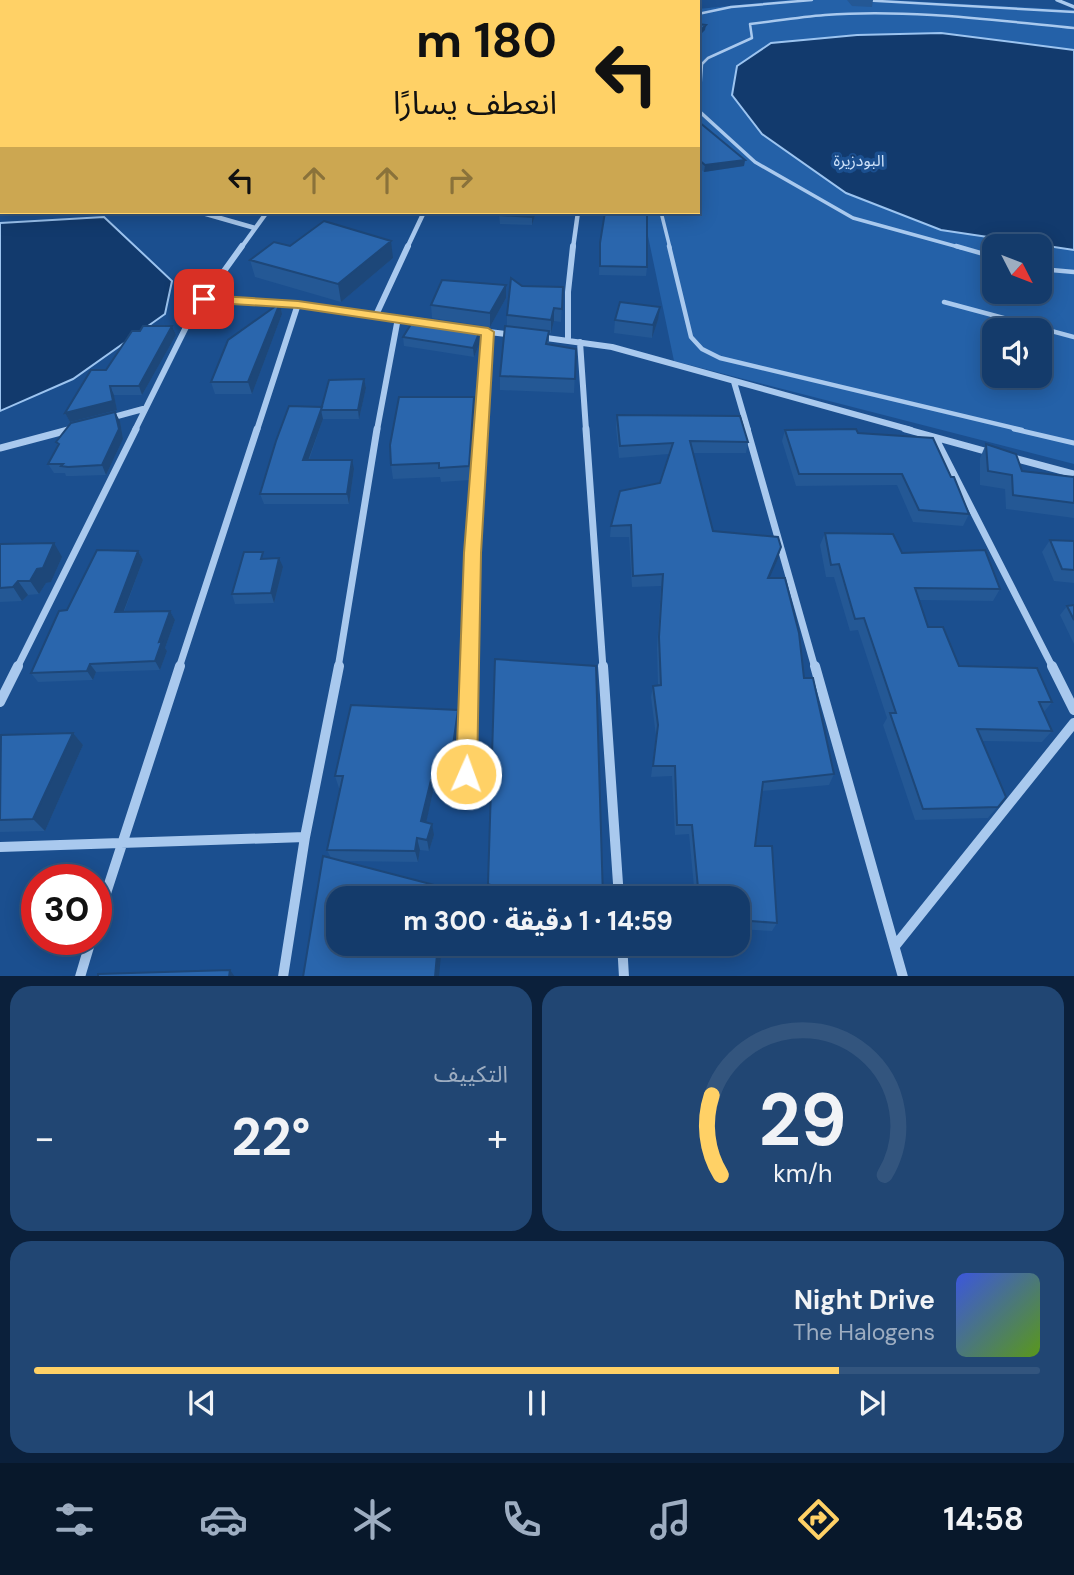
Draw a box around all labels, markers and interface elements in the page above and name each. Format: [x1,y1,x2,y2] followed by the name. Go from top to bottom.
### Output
[416,8,557,72] text: 180 m
[581,28,672,119] icon: left
[393,82,557,124] text: انعطف يسارًا
[834,150,885,171] park label: البودزيرة
[222,161,260,199] icon: left
[295,161,333,199] icon: ahead
[368,161,406,199] icon: ahead
[441,161,479,199] icon: right
[982,234,1052,304] north arrow
[982,234,1052,388] map controls
[174,269,234,329] pin
[185,280,223,318] icon: arrive
[982,318,1052,388] button: sound
[429,737,503,811] position arrow
[21,864,112,955] speed limit sign: 30
[403,904,673,938] text: 14:59 · 1 دقيقة · 300 m
[434,1059,508,1089] text: التكييف
[759,1073,847,1168] text: 29
[231,1103,311,1171] text: 22°
[34,1113,55,1163] text: −
[487,1113,508,1163] text: +
[773,1156,833,1189] text: km/h
[794,1283,935,1317] text: Night Drive
[793,1317,935,1347] text: The Halogens
[183,1384,221,1422] icon: previous
[518,1384,556,1422] icon: pause
[853,1384,891,1422] icon: next
[50,1495,99,1544] icon: filters
[199,1495,248,1544] icon: car
[348,1495,397,1544] icon: climate
[497,1495,546,1544] icon: phone
[646,1495,695,1544] icon: music
[794,1495,843,1544] icon: directions
[943,1498,1024,1540] text: 14:58

